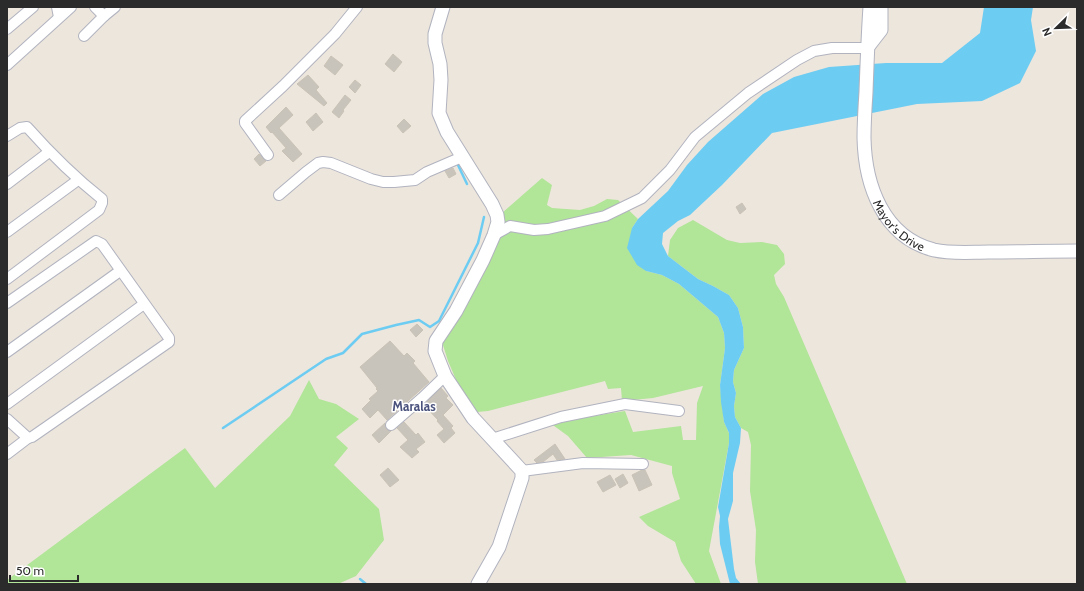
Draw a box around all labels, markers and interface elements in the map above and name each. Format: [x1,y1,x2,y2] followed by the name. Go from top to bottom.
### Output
[1036,8,1076,48] north arrow
[1039,26,1055,38] text: N
[870,197,927,254] street label: Mayor's Drive
[392,398,436,414] district label: Maralas
[10,557,78,583] scale bar
[16,563,44,578] text: 50 m

